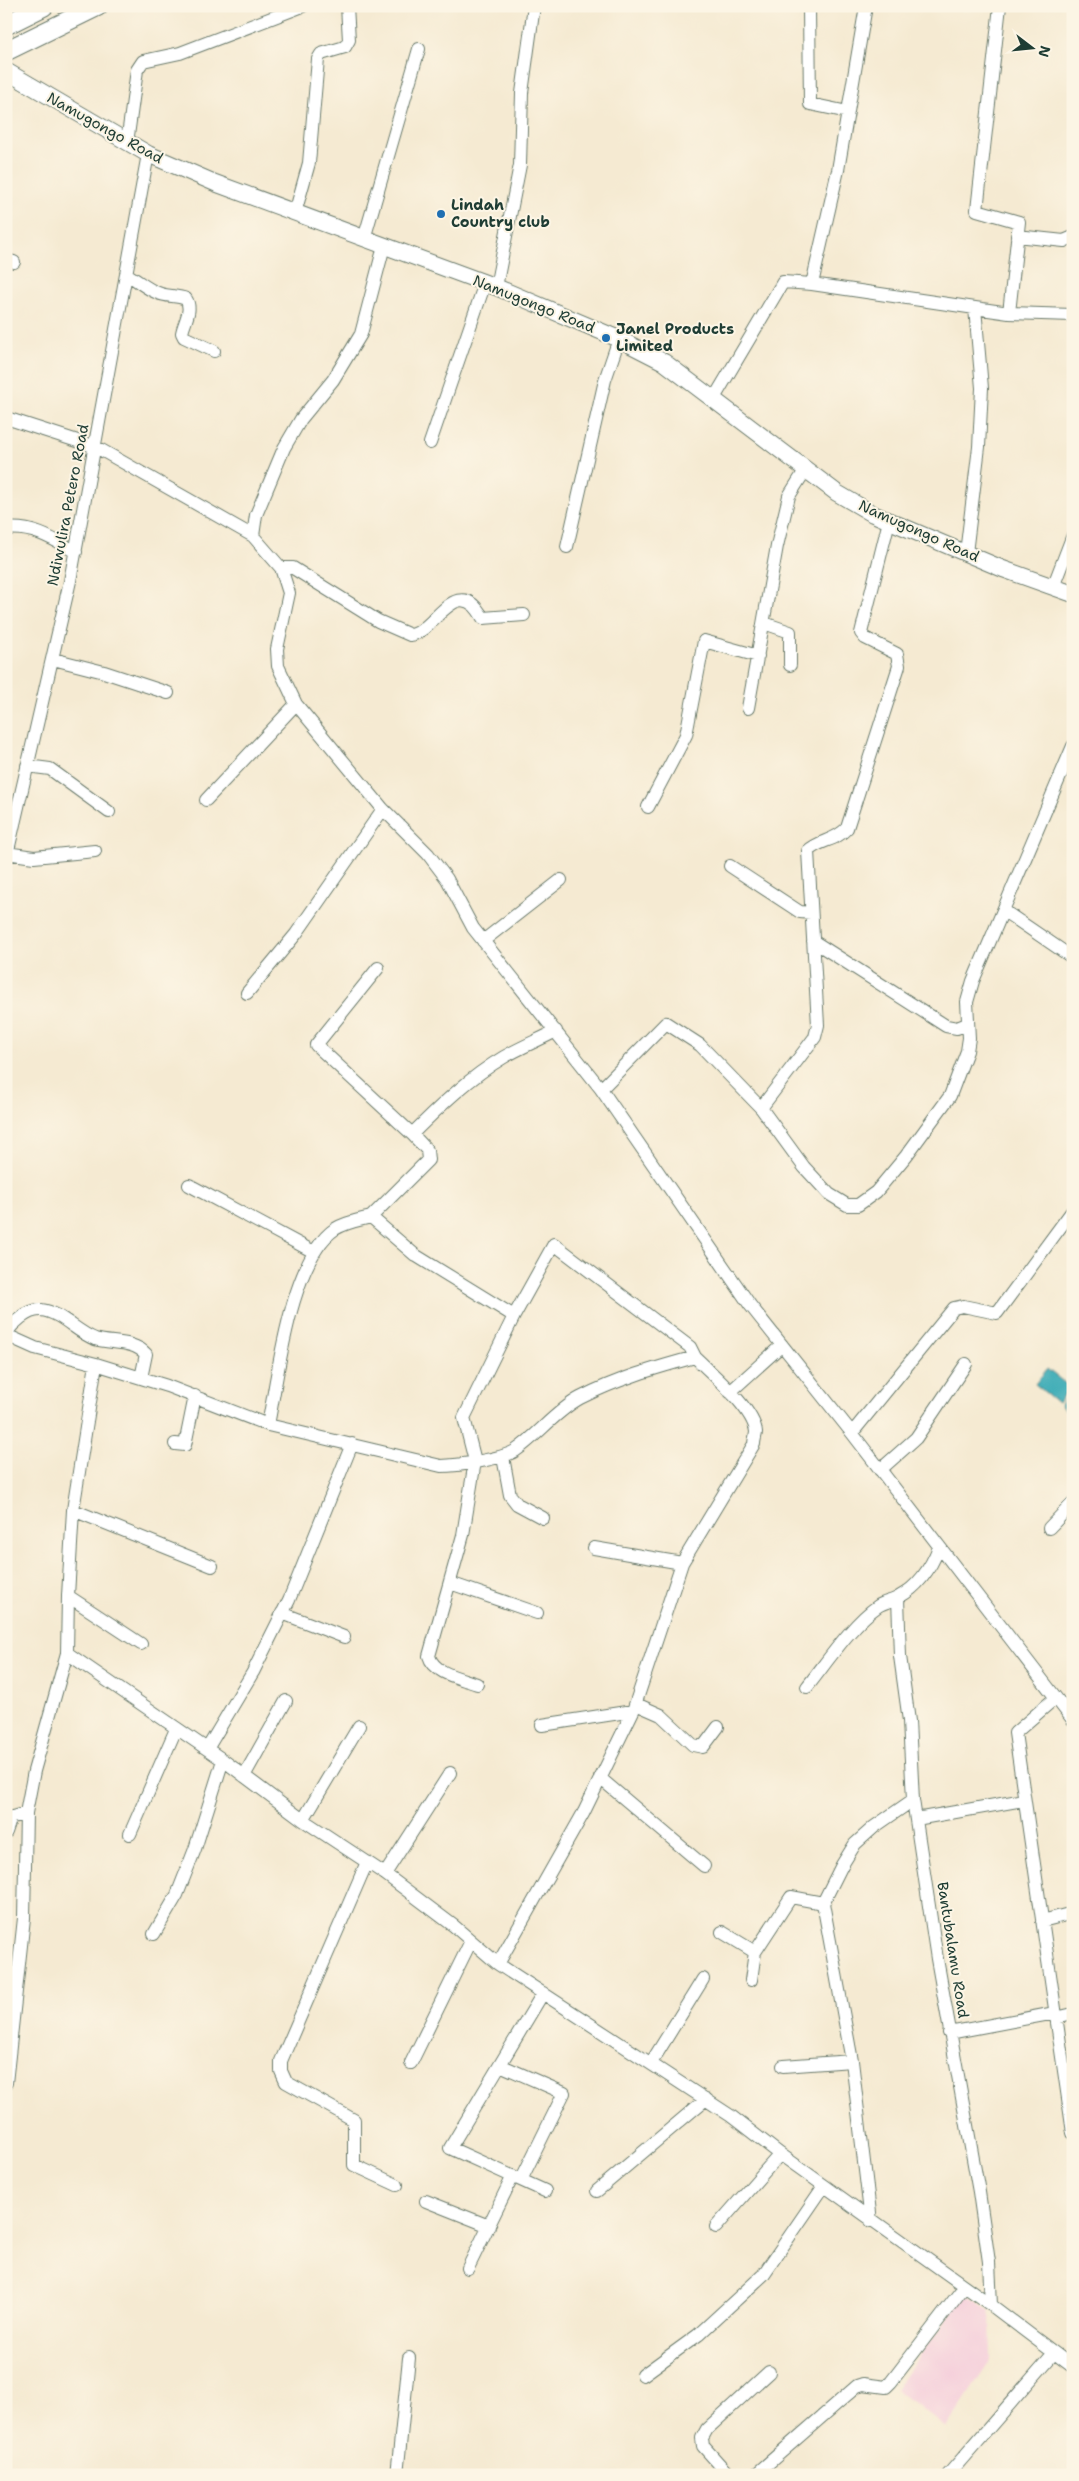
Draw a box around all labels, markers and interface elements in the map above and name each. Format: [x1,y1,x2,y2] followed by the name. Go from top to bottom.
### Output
[1006,22,1056,72] north arrow
[1034,44,1055,59] text: N
[43,88,167,169] street label: Namugongo Road
[451,195,550,232] place label: Lindah Country club
[435,208,447,220] marker: Lindah Country club
[470,270,599,338] street label: Namugongo Road
[616,319,734,356] place label: Janel Products Limited
[600,332,612,344] marker: Janel Products Limited
[42,422,94,588] street label: Ndiwulira Petero Road
[855,495,983,567] street label: Namugongo Road
[932,1880,974,2020] street label: Bantubalamu Road

